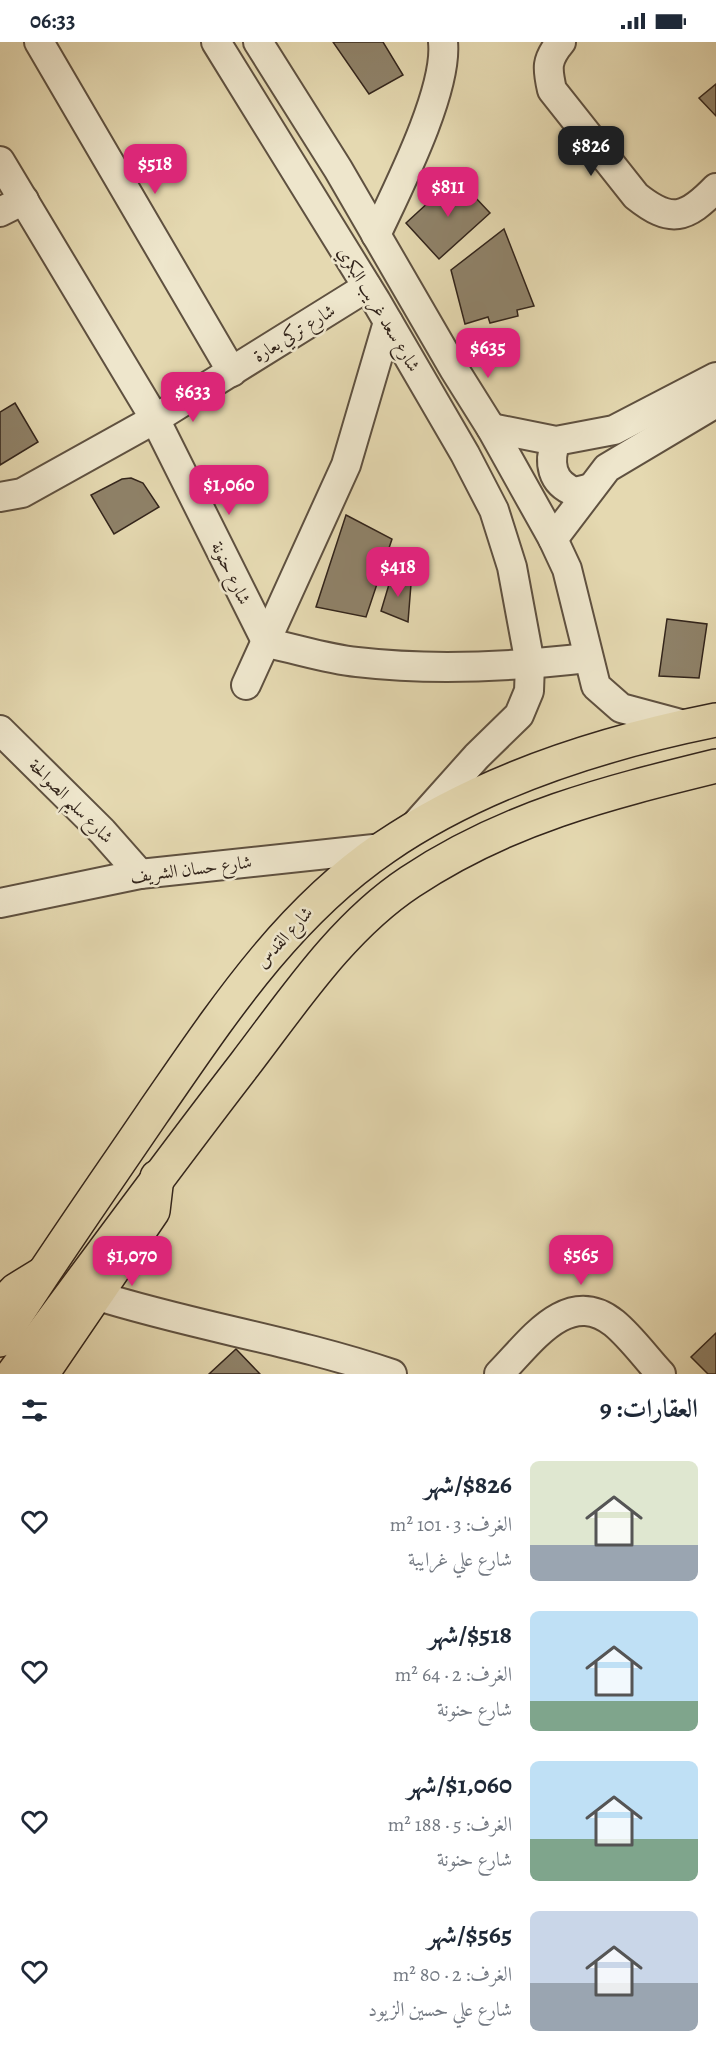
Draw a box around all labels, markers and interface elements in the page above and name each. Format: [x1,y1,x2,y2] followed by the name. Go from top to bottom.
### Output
[30,6,76,36] text: 06:33
[555,126,627,177] pin: $826
[572,132,610,159] text: $826
[119,144,191,195] pin: $518
[138,150,172,177] text: $518
[412,167,484,218] pin: $811
[431,173,465,200] text: $811
[330,242,426,378] street label: شارع سعد غريب البكري
[248,298,341,370] street label: شارع تركي بعارة
[452,328,524,379] pin: $635
[470,334,506,361] text: $635
[157,372,229,423] pin: $633
[175,378,211,405] text: $633
[180,465,278,516] pin: $1,060
[203,471,255,498] text: $1,060
[203,537,257,610] street label: شارع حنونة
[362,547,434,598] pin: $418
[380,553,416,580] text: $418
[19,753,119,853] street label: شارع سليم الصوالحة
[129,850,254,891] street label: شارع حسان الشريف
[250,901,320,975] street label: شارع القدس
[545,1235,617,1286] pin: $565
[83,1236,181,1287] pin: $1,070
[563,1241,599,1268] text: $565
[107,1242,157,1269] text: $1,070
[600,1391,698,1426] text: العقارات: 9
[18,1394,51,1427] icon: filters
[424,1467,512,1502] text: $826/شهر
[578,1485,650,1557] icon: home
[18,1505,51,1538] icon: heart
[390,1511,512,1538] text: الغرف: 3 · 101 m²
[408,1546,512,1573] text: شارع علي غرايبة
[429,1617,512,1652] text: $518/شهر
[578,1635,650,1707] icon: home
[18,1655,51,1688] icon: heart
[395,1661,512,1688] text: الغرف: 2 · 64 m²
[437,1696,512,1723] text: شارع حنونة
[407,1767,512,1802] text: $1,060/شهر
[578,1785,650,1857] icon: home
[18,1805,51,1838] icon: heart
[388,1811,512,1838] text: الغرف: 5 · 188 m²
[437,1846,512,1873] text: شارع حنونة
[427,1917,512,1952] text: $565/شهر
[578,1935,650,2007] icon: home
[18,1955,51,1988] icon: heart
[393,1961,512,1988] text: الغرف: 2 · 80 m²
[368,1996,512,2023] text: شارع علي حسين الزيود

